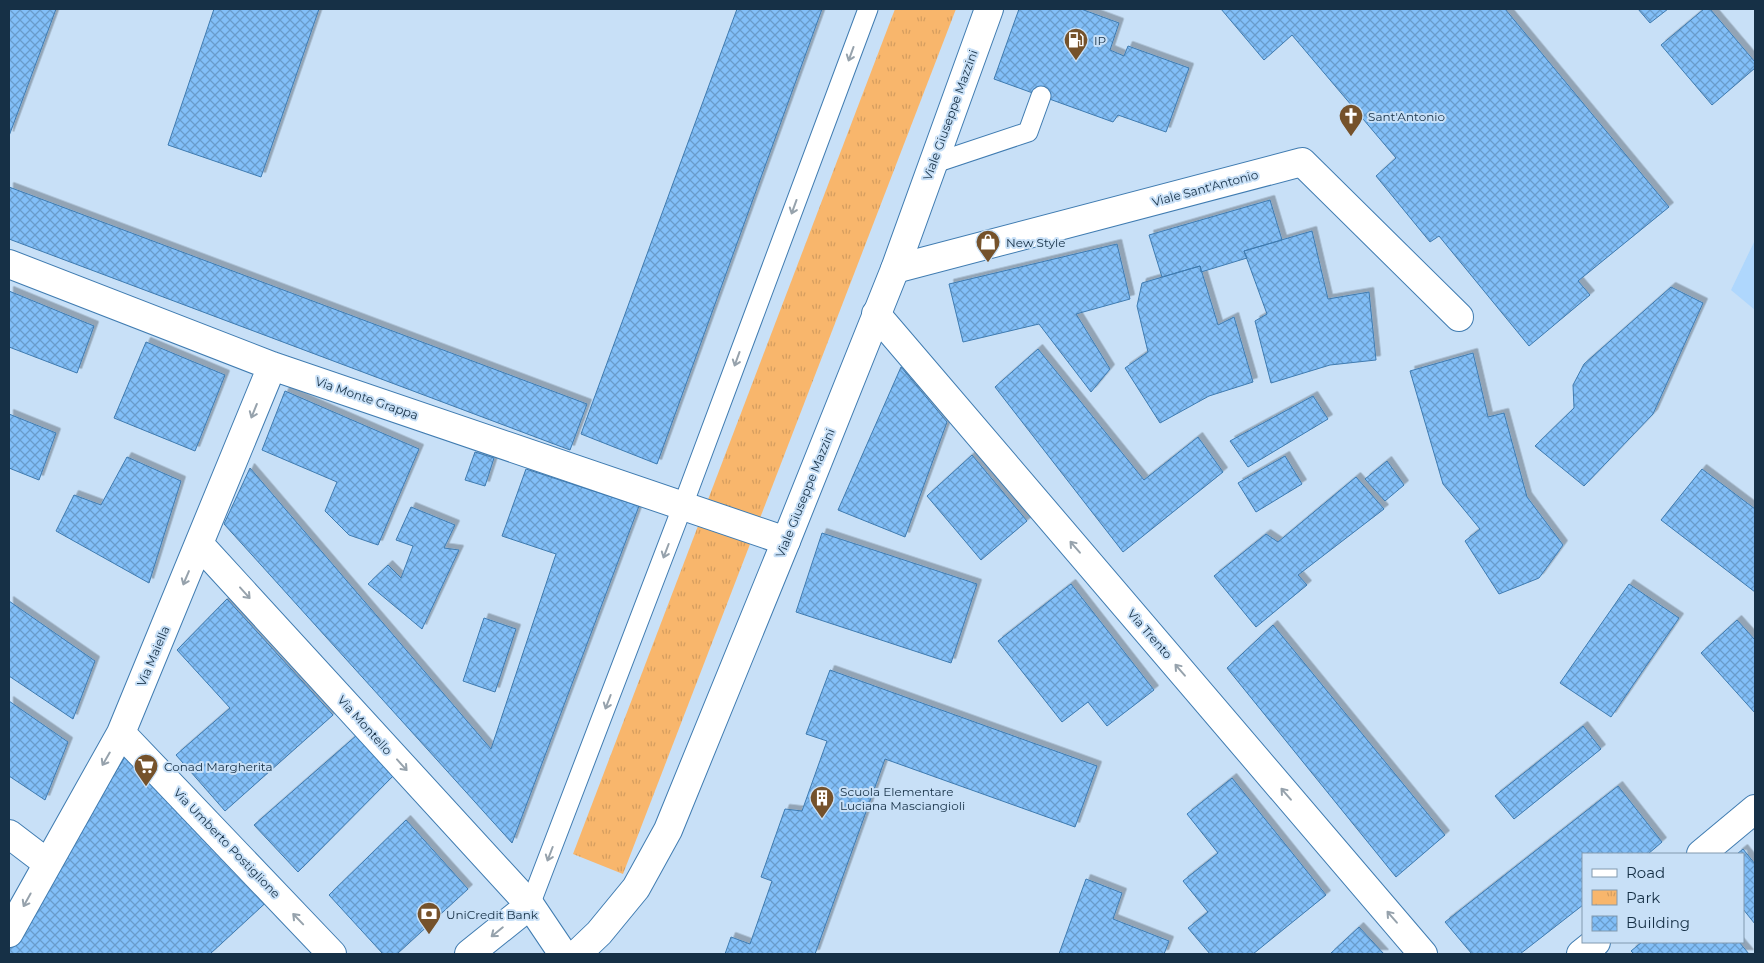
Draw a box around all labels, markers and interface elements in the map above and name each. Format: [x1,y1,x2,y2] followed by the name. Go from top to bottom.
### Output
[1063,27,1089,61] fuel station icon: IP
[1094,33,1106,48] place label: IP
[846,46,855,62] one-way arrow
[919,48,981,182] street label: Viale Giuseppe Mazzini
[1338,103,1364,137] church icon: Sant'Antonio
[1368,109,1445,124] place label: Sant'Antonio
[1150,167,1260,209] street label: Viale Sant'Antonio
[789,199,798,214] one-way arrow
[975,229,1001,263] shop icon: New Style
[1006,235,1065,250] place label: New Style
[732,351,742,366] one-way arrow
[314,373,420,423] street label: Via Monte Grappa
[248,403,258,418] one-way arrow
[772,426,838,560] street label: Viale Giuseppe Mazzini
[1069,540,1081,553] one-way arrow
[661,542,670,558] one-way arrow
[180,570,190,585] one-way arrow
[239,587,250,600] one-way arrow
[1124,606,1176,662] street label: Via Trento
[134,624,172,688] street label: Via Maiella
[1175,664,1186,677] one-way arrow
[334,692,396,758] street label: Via Montello
[603,694,612,709] one-way arrow
[101,751,111,765] one-way arrow
[133,753,159,787] supermarket icon: Conad Margherita
[396,758,408,771] one-way arrow
[164,759,273,774] place label: Conad Margherita
[840,784,965,813] place label: Scuola Elementare Luciana Masciangioli
[171,785,283,901] street label: Via Umberto Postiglione
[809,785,835,819] building icon: Scuola Elementare Luciana Masciangioli
[1280,787,1292,800] one-way arrow
[544,846,554,861] one-way arrow
[1582,853,1744,943] legend
[1626,863,1665,882] text: Road
[1626,888,1660,907] text: Park
[21,893,31,907] one-way arrow
[416,901,442,935] bank icon: UniCredit Bank
[446,907,539,922] place label: UniCredit Bank
[1386,911,1397,924] one-way arrow
[292,913,304,925] one-way arrow
[1626,913,1690,932] text: Building
[491,926,504,937] one-way arrow

